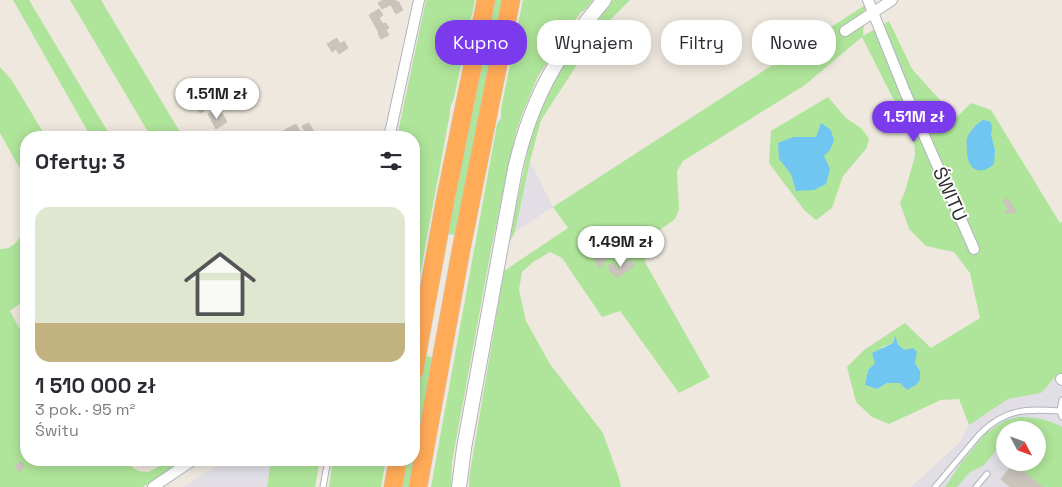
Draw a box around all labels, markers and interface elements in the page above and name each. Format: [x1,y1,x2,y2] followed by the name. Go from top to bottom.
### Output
[435,20,527,65] chip: Kupno
[537,20,651,65] chip: Wynajem
[661,20,742,65] chip: Filtry
[752,20,836,65] chip: Nowe
[165,78,269,120] pin: 1.51M zł
[186,83,248,104] text: 1.51M zł
[862,100,966,143] pin: 1.51M zł
[883,106,945,127] text: 1.51M zł
[377,147,405,175] icon: filters
[35,148,125,175] text: Oferty: 3
[927,163,973,225] street label: ŚWITU
[569,226,673,268] pin: 1.49M zł
[588,231,654,252] text: 1.49M zł
[175,239,265,329] icon: home
[35,372,156,399] text: 1 510 000 zł
[35,399,135,420] text: 3 pok. · 95 m²
[35,420,79,441] text: Świtu
[996,421,1046,471] north arrow
[996,421,1046,471] map controls

